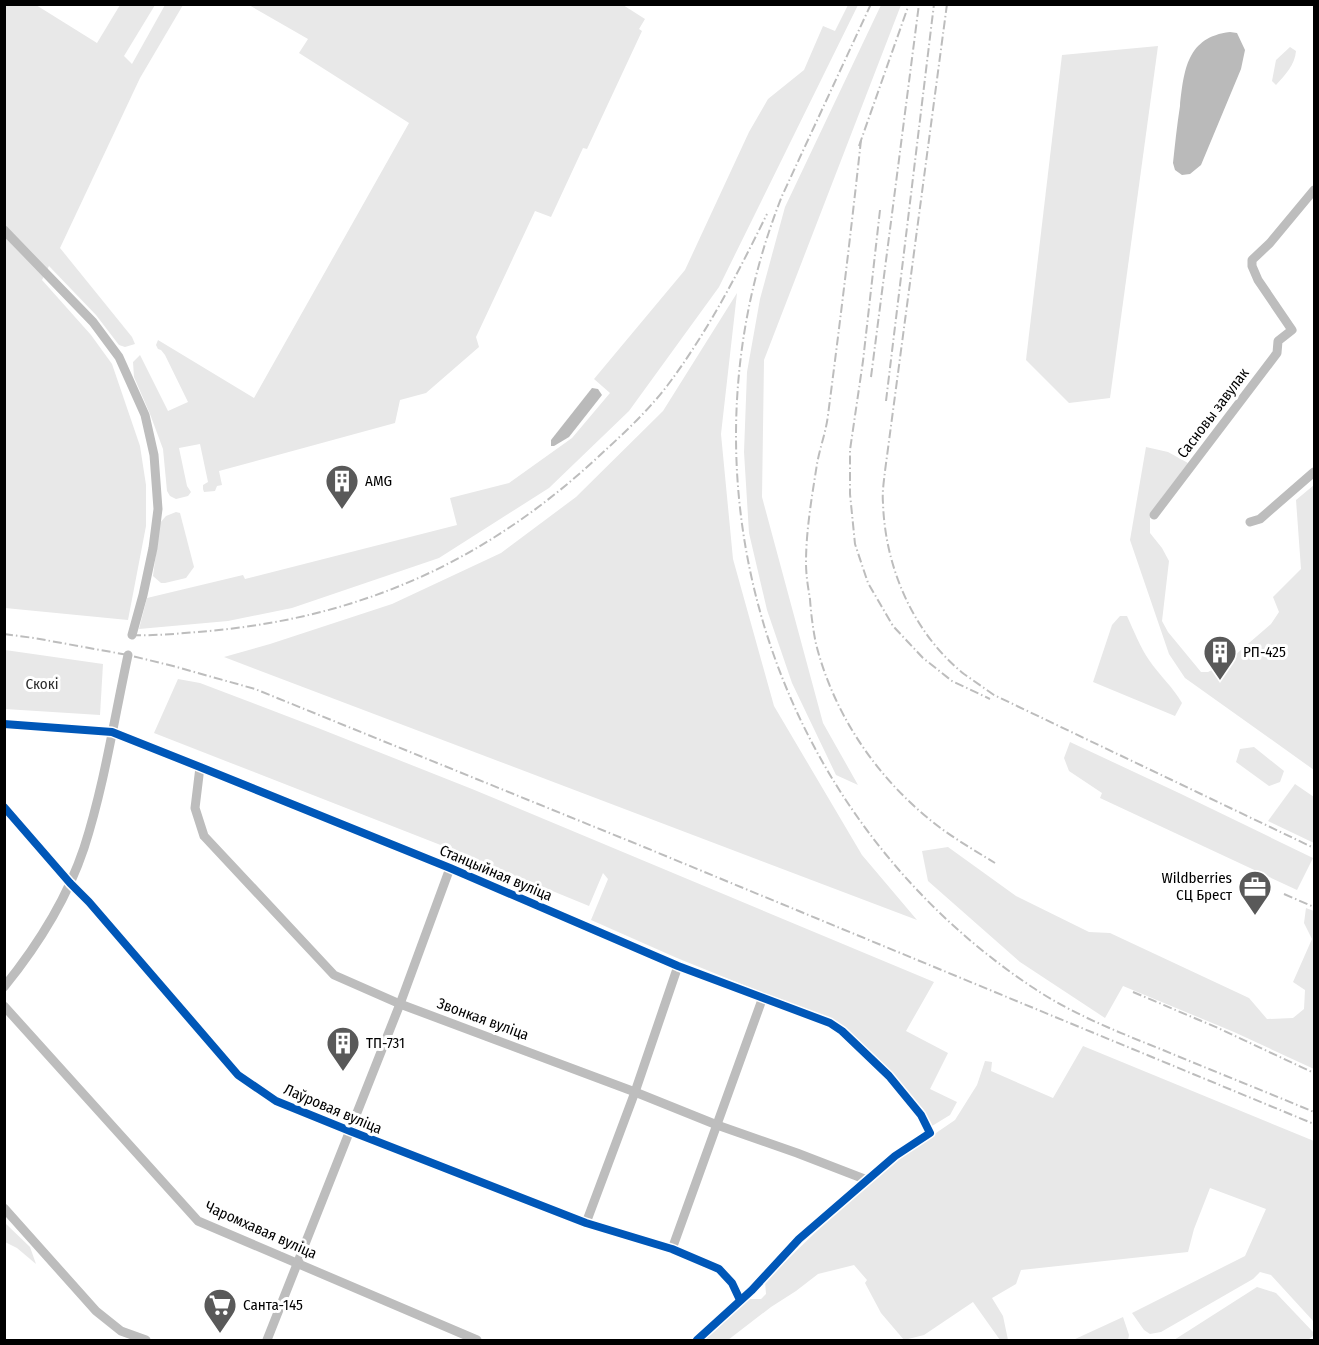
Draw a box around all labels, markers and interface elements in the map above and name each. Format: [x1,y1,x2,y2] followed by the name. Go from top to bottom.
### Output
[1173,364,1253,462] street label: Сасновы завулак
[324,463,360,510] building icon: AMG
[365,472,392,490] place label: AMG
[1202,634,1238,681] building icon: РП-425
[1243,643,1286,661] place label: РП-425
[25,675,59,693] park label: Скокі
[437,841,555,905] street label: Станцыйная вуліца
[1162,869,1233,904] place label: Wildberries СЦ Брест
[1237,869,1273,916] office icon: Wildberries СЦ Брест
[435,994,531,1044] street label: Звонкая вуліца
[325,1025,361,1072] building icon: ТП-731
[366,1034,405,1052] place label: ТП-731
[281,1080,385,1138] street label: Лаўровая вуліца
[202,1197,320,1263] street label: Чаромхавая вуліца
[202,1287,238,1334] supermarket icon: Санта-145
[243,1296,303,1314] place label: Санта-145

